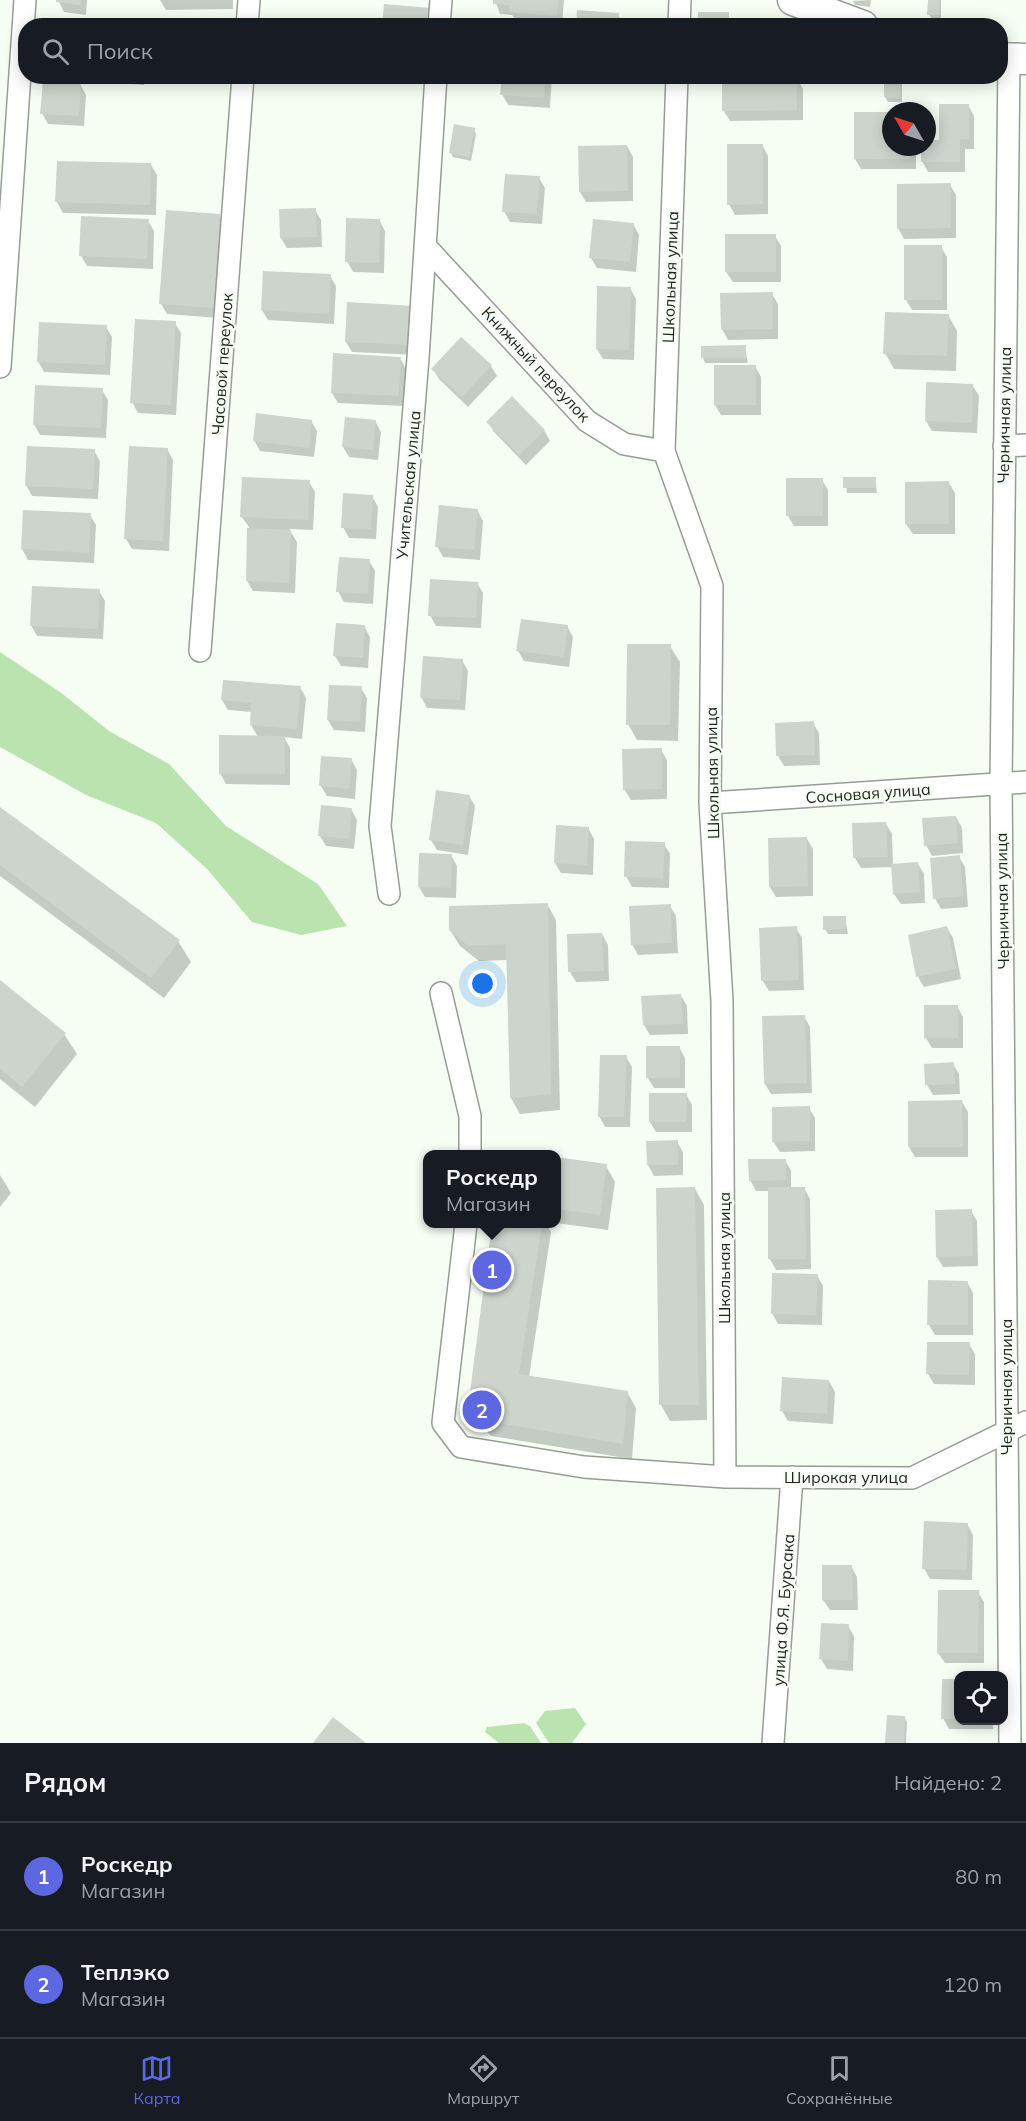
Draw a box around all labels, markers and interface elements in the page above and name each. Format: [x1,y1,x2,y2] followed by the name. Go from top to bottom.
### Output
[18,18,1008,84] search box
[39,35,72,68] icon: search
[87,37,153,65] text: Поиск
[882,102,936,156] north arrow
[658,211,682,343] street label: Школьная улица
[207,292,237,436] street label: Часовой переулок
[478,302,595,426] street label: Книжный переулок
[993,346,1015,484] street label: Черничная улица
[391,410,424,561] street label: Учительская улица
[701,707,723,839] street label: Школьная улица
[805,779,931,807] street label: Сосновая улица
[991,832,1013,970] street label: Черничная улица
[468,969,497,998] your location
[423,1150,561,1228] popup
[446,1163,538,1191] text: Роскедр
[446,1191,531,1216] text: Магазин
[714,1192,734,1324] street label: Школьная улица
[472,1248,512,1292] pin: 1
[996,1319,1016,1455] street label: Черничная улица
[462,1388,502,1432] pin: 2
[784,1467,908,1487] street label: Широкая улица
[768,1533,798,1687] street label: улица Ф.Я. Бурсака
[954,1671,1008,1725] map controls
[954,1671,1008,1725] button: locate
[24,1766,107,1799] text: Рядом
[894,1770,1002,1795] text: Найдено: 2
[81,1850,173,1878] text: Роскедр
[38,1864,50,1889] text: 1
[955,1864,1002,1889] text: 80 m
[81,1878,165,1903] text: Магазин
[81,1958,170,1986] text: Теплэко
[38,1972,50,1997] text: 2
[943,1972,1002,1997] text: 120 m
[81,1986,165,2011] text: Магазин
[133,2052,180,2108] tab: Карта
[447,2052,519,2108] tab: Маршрут
[786,2052,893,2108] tab: Сохранённые

